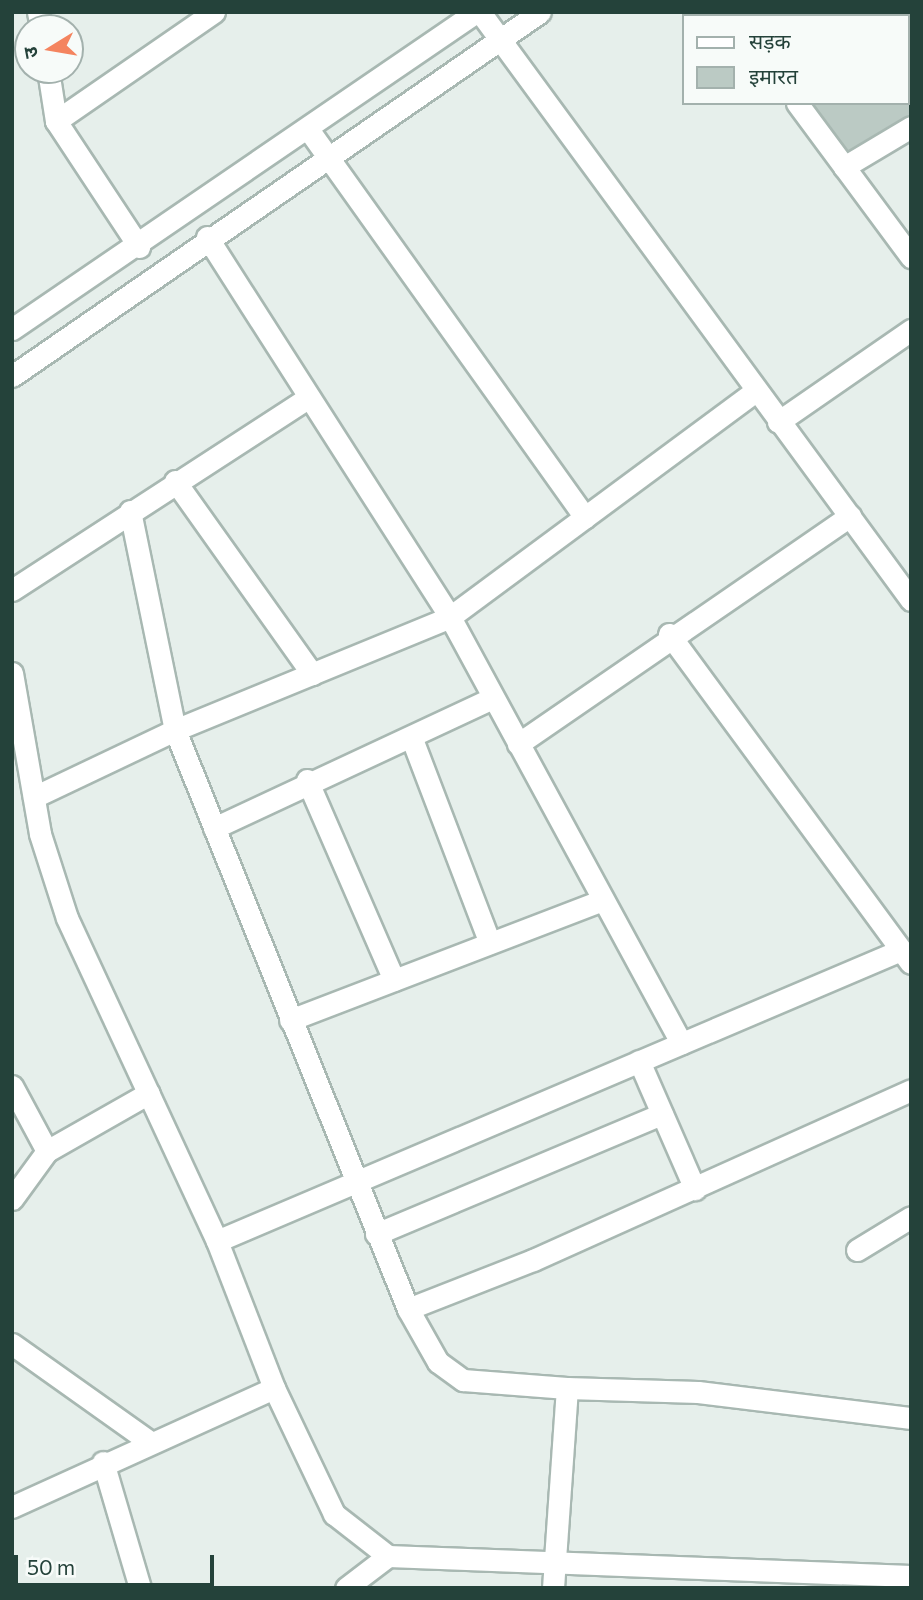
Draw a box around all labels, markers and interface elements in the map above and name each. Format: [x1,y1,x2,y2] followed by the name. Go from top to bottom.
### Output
[14,14,84,84] north arrow
[682,14,909,105] legend
[749,28,791,53] text: सड़क
[18,45,42,60] text: उ
[749,63,798,88] text: इमारत
[18,1540,217,1584] scale bar
[27,1554,75,1579] text: 50 m

